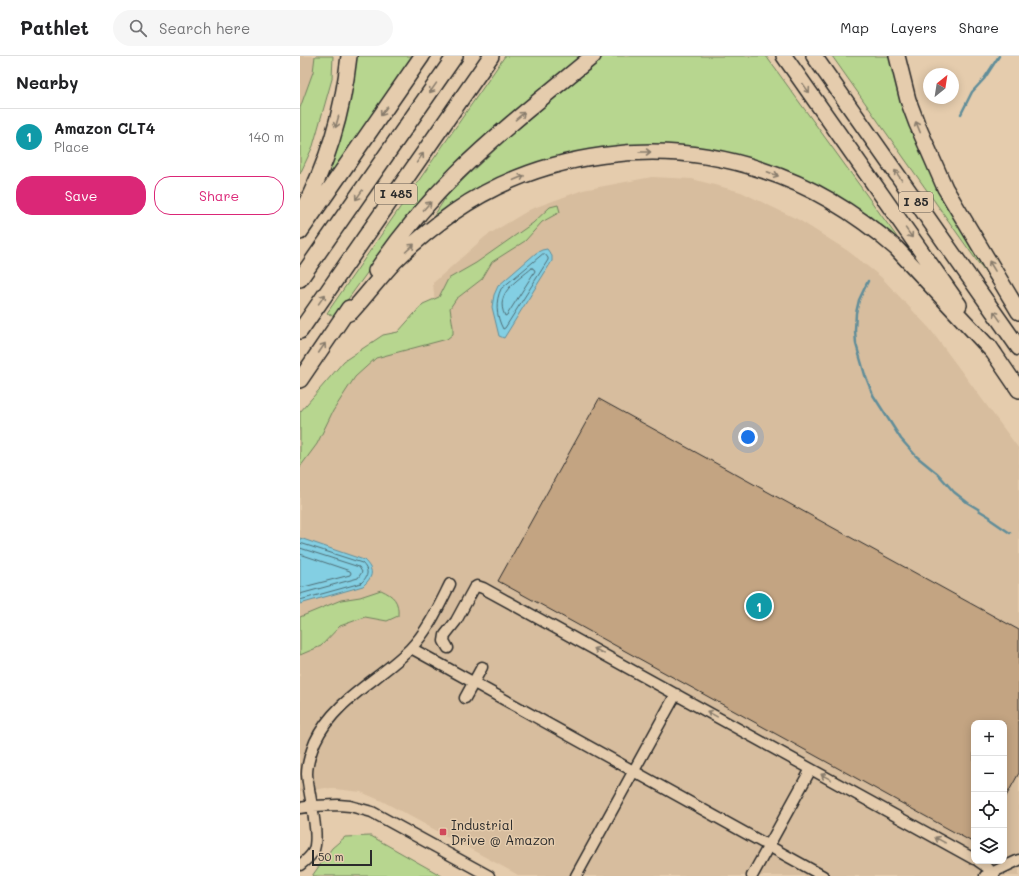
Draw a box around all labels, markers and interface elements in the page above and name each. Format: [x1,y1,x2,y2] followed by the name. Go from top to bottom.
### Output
[113,10,393,46] search box
[20,15,89,40] text: Pathlet
[127,17,149,39] icon: search
[159,18,250,38] text: Search here
[840,18,869,37] text: Map
[891,18,937,37] text: Layers
[959,18,999,37] text: Share
[923,68,959,104] north arrow
[16,71,78,93] text: Nearby
[429,82,437,93] one-way arrow
[802,82,810,93] one-way arrow
[380,105,388,116] one-way arrow
[515,112,526,121] one-way arrow
[333,115,340,128] one-way arrow
[54,118,155,138] text: Amazon CLT4
[914,121,921,133] one-way arrow
[26,128,32,145] text: 1
[248,128,284,145] text: 140 m
[54,138,89,155] text: Place
[638,148,651,156] one-way arrow
[416,153,424,164] one-way arrow
[766,170,778,178] one-way arrow
[894,170,902,181] one-way arrow
[512,174,524,181] one-way arrow
[16,176,146,215] button: Save
[154,176,284,215] button: Share
[375,184,417,204] road number: I 485
[355,189,363,200] one-way arrow
[899,192,933,212] road number: I 85
[422,201,431,211] one-way arrow
[905,227,913,238] one-way arrow
[405,243,415,252] one-way arrow
[987,260,995,272] one-way arrow
[318,294,326,305] one-way arrow
[993,311,1001,322] one-way arrow
[318,343,326,354] one-way arrow
[738,427,758,447] your location
[746,591,772,621] pin: 1
[593,647,605,655] one-way arrow
[706,710,718,718] one-way arrow
[971,720,1007,864] map controls
[971,720,1007,756] button: +
[971,756,1007,792] button: −
[820,773,832,781] one-way arrow
[971,792,1007,828] button: locate
[451,816,555,848] place label: Industrial Drive @ Amazon
[438,827,448,837] marker: Industrial Drive @ Amazon
[971,828,1007,864] button: layers
[934,836,946,844] one-way arrow
[312,848,372,867] scale bar
[318,849,344,864] text: 50 m

